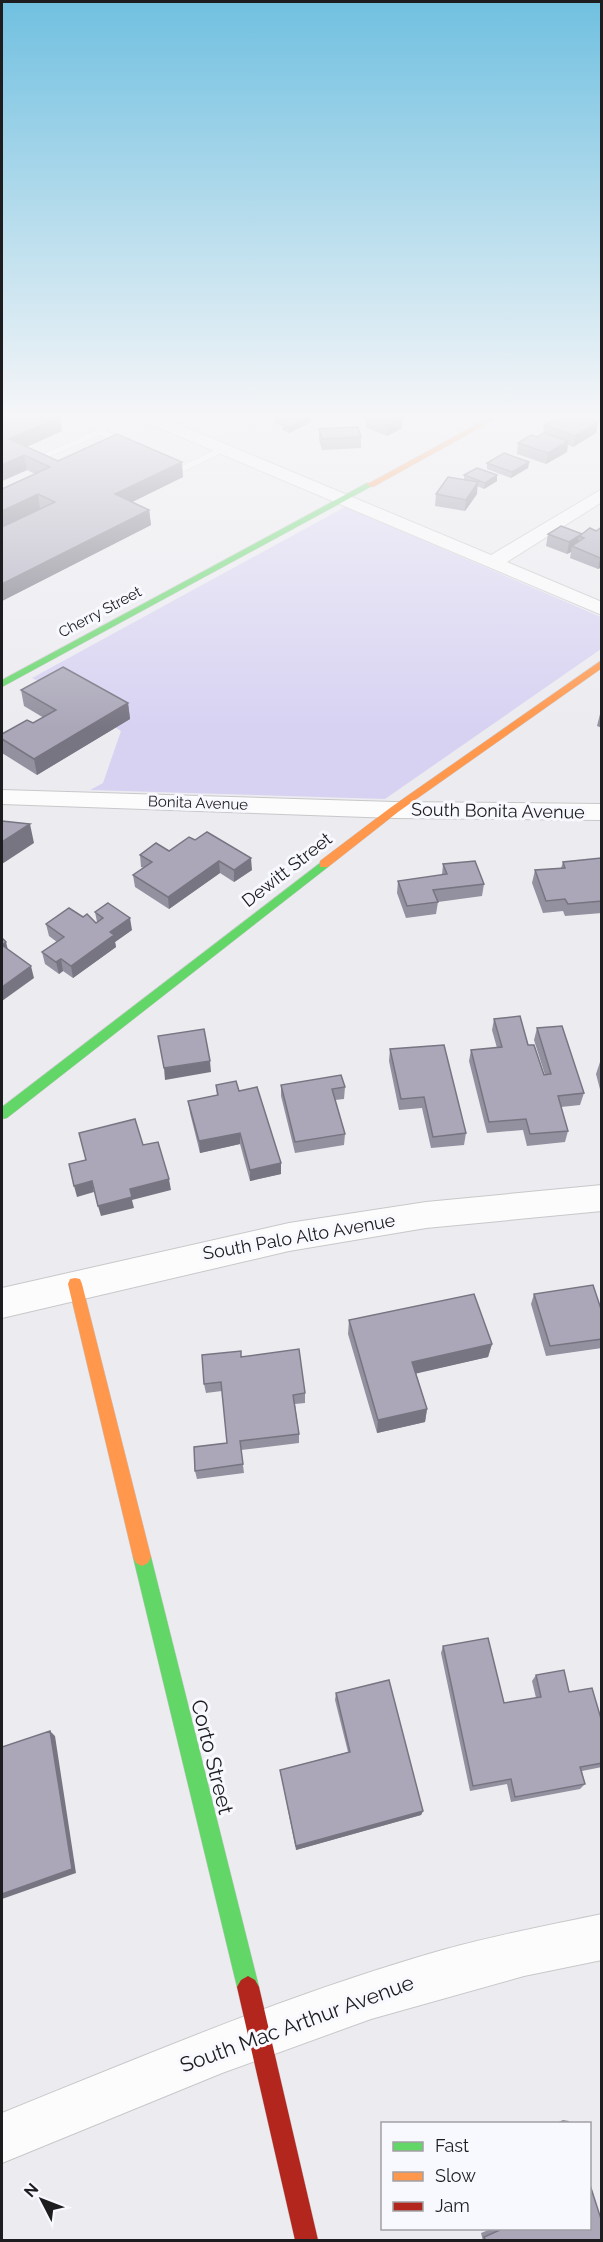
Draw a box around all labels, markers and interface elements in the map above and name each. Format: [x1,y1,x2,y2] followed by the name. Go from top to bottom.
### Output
[55,583,145,641] street label: Cherry Street
[148,792,249,814] street label: Bonita Avenue
[411,798,585,823] street label: South Bonita Avenue
[238,828,336,911] street label: Dewitt Street
[201,1209,397,1264] street label: South Palo Alto Avenue
[186,1697,239,1817] street label: Corto Street
[177,1970,417,2078] street label: South Mac Arthur Avenue
[381,2122,591,2230] legend
[435,2135,469,2156] text: Fast
[435,2165,476,2186] text: Slow
[12,2170,72,2230] north arrow
[20,2179,42,2201] text: N
[435,2195,470,2216] text: Jam

